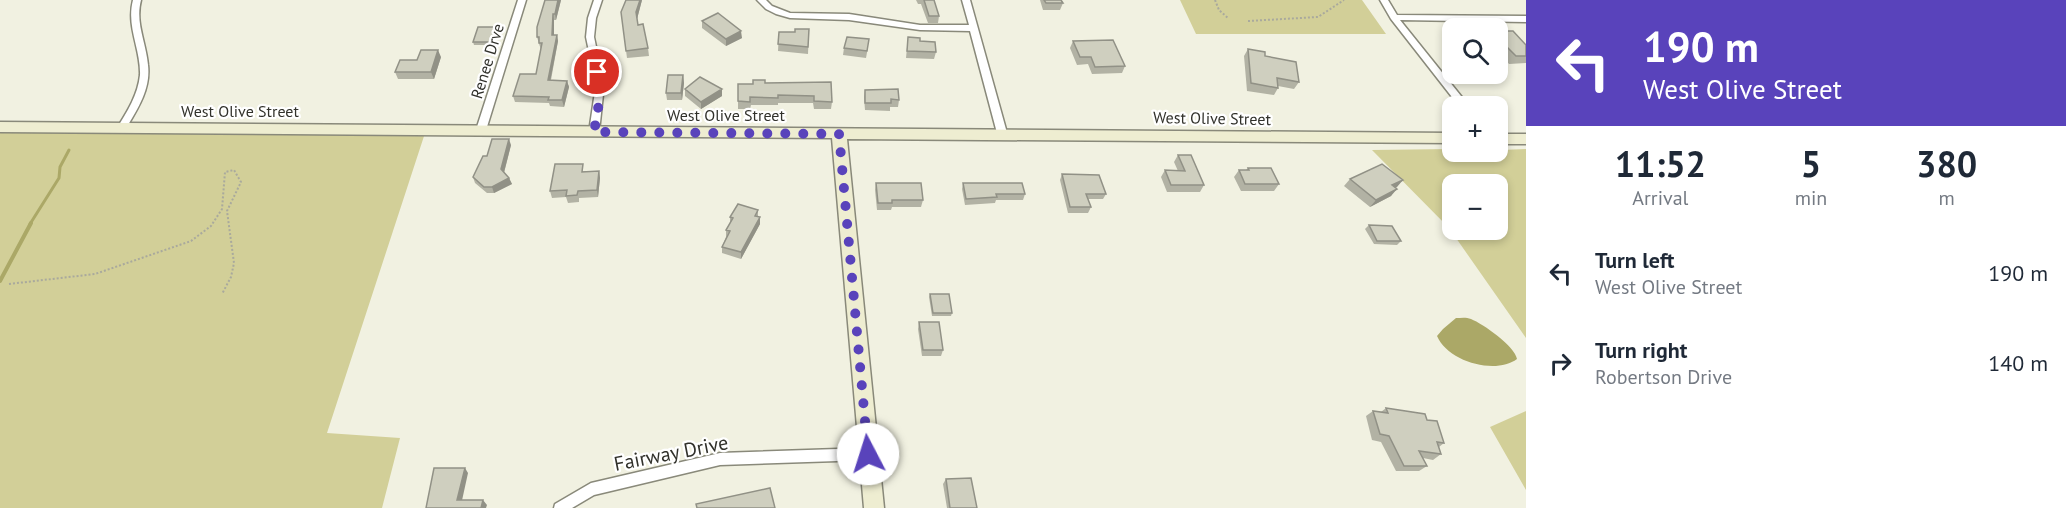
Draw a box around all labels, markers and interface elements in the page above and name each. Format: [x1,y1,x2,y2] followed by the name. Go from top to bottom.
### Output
[1442,18,1508,240] map controls
[1442,18,1508,84] button: search
[1643,19,1759,74] text: 190 m
[466,21,508,101] street label: Renee Drve
[1544,24,1622,102] icon: left
[571,46,622,97] pin
[580,55,613,88] icon: arrive
[1643,72,1842,106] text: West Olive Street
[1442,96,1508,162] button: +
[181,101,299,121] street label: West Olive Street
[667,105,785,125] street label: West Olive Street
[1153,107,1272,129] street label: West Olive Street
[1615,140,1706,187] text: 11:52
[1801,140,1821,187] text: 5
[1916,140,1977,187] text: 380
[1442,174,1508,240] button: −
[1632,185,1688,211] text: Arrival
[1795,185,1827,211] text: min
[1939,185,1955,211] text: m
[1595,246,1675,274] text: Turn left
[1544,257,1577,290] icon: left
[1988,259,2048,287] text: 190 m
[1595,274,1742,300] text: West Olive Street
[1595,336,1687,364] text: Turn right
[1544,347,1577,380] icon: right
[1988,349,2048,377] text: 140 m
[1595,364,1732,390] text: Robertson Drive
[836,422,900,486] position arrow
[612,429,730,477] street label: Fairway Drive

